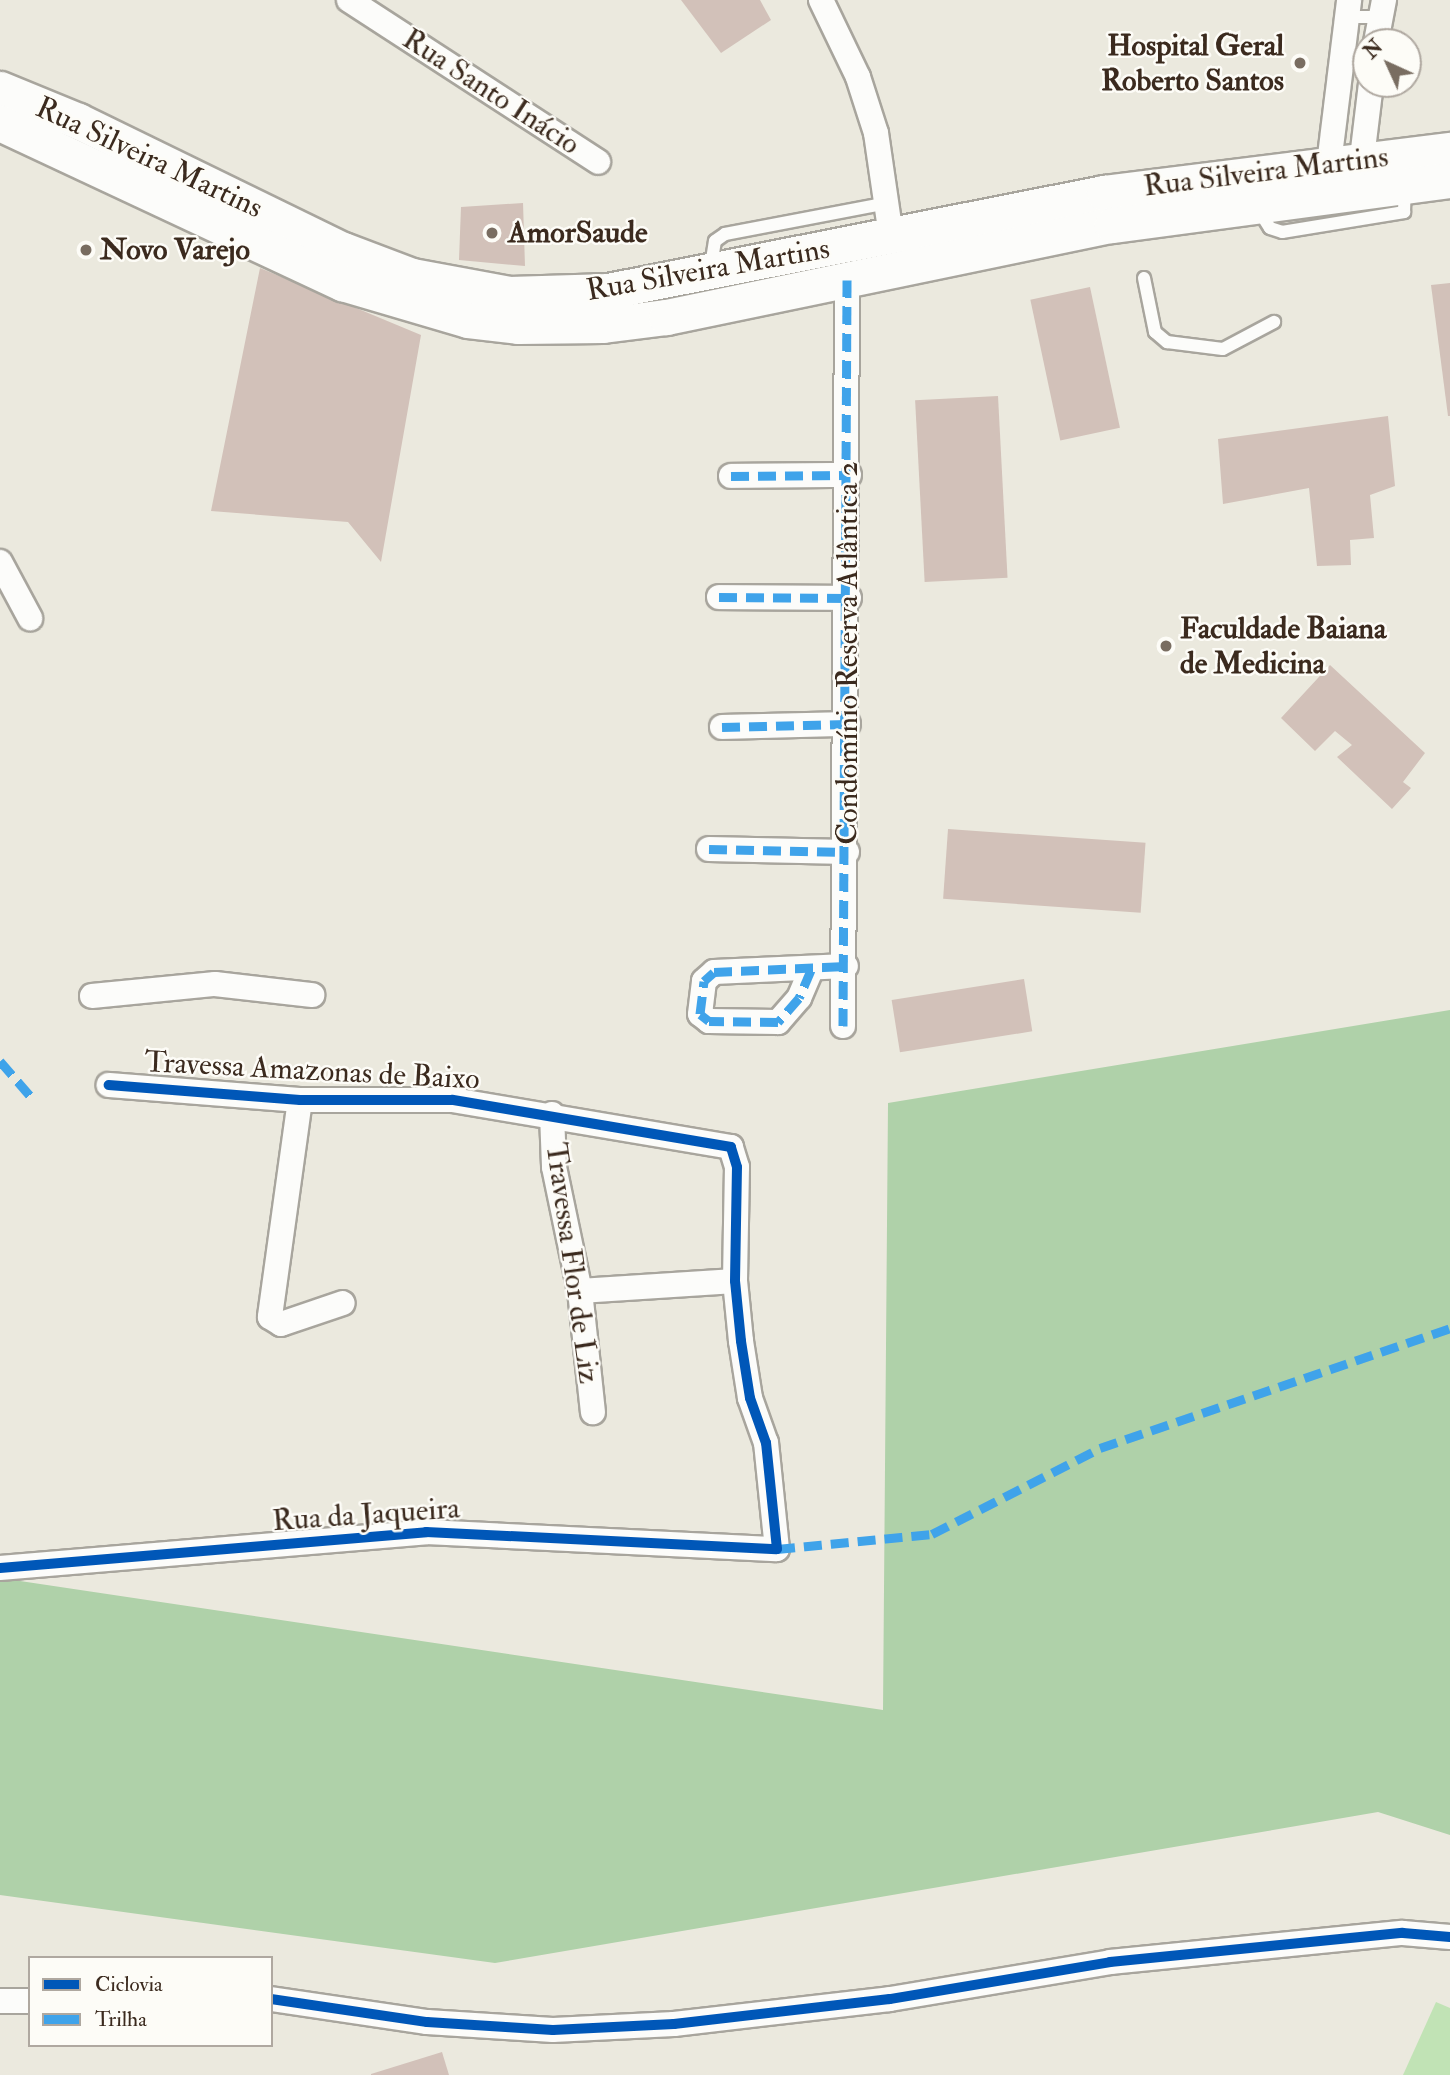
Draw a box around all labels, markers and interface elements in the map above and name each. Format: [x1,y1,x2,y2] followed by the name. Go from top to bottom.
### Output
[396,21,586,163] street label: Rua Santo Inácio
[1101,28,1284,98] place label: Hospital Geral Roberto Santos
[1352,28,1422,98] north arrow
[1359,35,1388,64] text: N
[1290,53,1310,73] marker: Hospital Geral Roberto Santos
[30,90,268,226] street label: Rua Silveira Martins
[1142,139,1390,205] street label: Rua Silveira Martins
[508,215,648,251] place label: AmorSaude
[482,223,502,243] marker: AmorSaude
[584,231,832,309] street label: Rua Silveira Martins
[100,232,250,268] place label: Novo Varejo
[78,242,94,258] marker: Novo Varejo
[830,461,866,845] street label: Condomínio Reserva Atlântica 2
[1180,611,1386,682] place label: Faculdade Baiana de Medicina
[1158,638,1174,654] marker: Faculdade Baiana de Medicina
[143,1044,481,1098] street label: Travessa Amazonas de Baixo
[537,1140,607,1386] street label: Travessa Flor de Liz
[271,1490,461,1540] street label: Rua da Jaqueira
[28,1956,273,2047] legend
[95,1971,163,1998] text: Ciclovia
[95,2006,147,2033] text: Trilha

